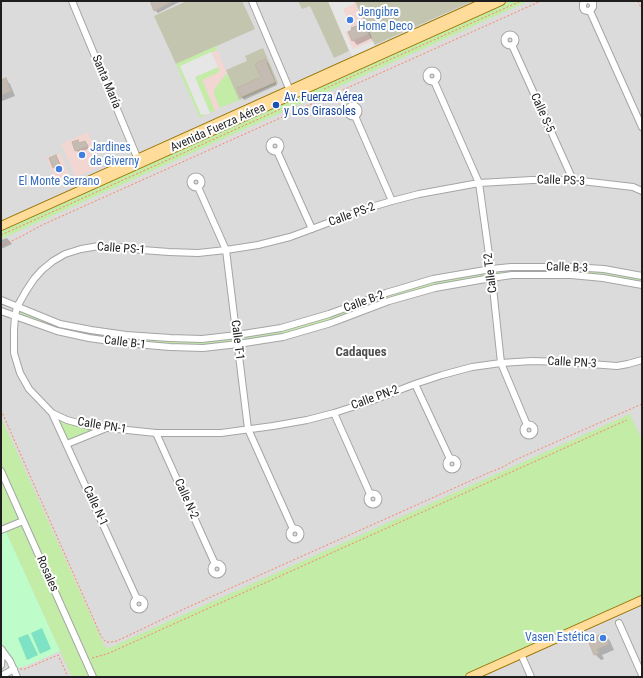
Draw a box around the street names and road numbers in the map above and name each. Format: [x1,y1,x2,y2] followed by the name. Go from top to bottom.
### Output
[88,53,124,111] street label: Santa María
[527,91,557,135] street label: Calle S-5
[168,101,268,155] street label: Avenida Fuerza Aérea
[537,173,585,189] street label: Calle PS-3
[327,200,377,230] street label: Calle PS-2
[96,240,146,258] street label: Calle PS-1
[481,252,501,294] street label: Calle T-2
[546,260,588,276] street label: Calle B-3
[342,288,386,316] street label: Calle B-2
[227,319,247,361] street label: Calle T-1
[103,333,147,353] street label: Calle B-1
[547,355,597,371] street label: Calle PN-3
[349,383,401,413] street label: Calle PN-2
[76,415,128,437] street label: Calle PN-1
[171,477,201,521] street label: Calle N-2
[79,484,111,528] street label: Calle N-1
[33,554,61,594] street label: Rosales

